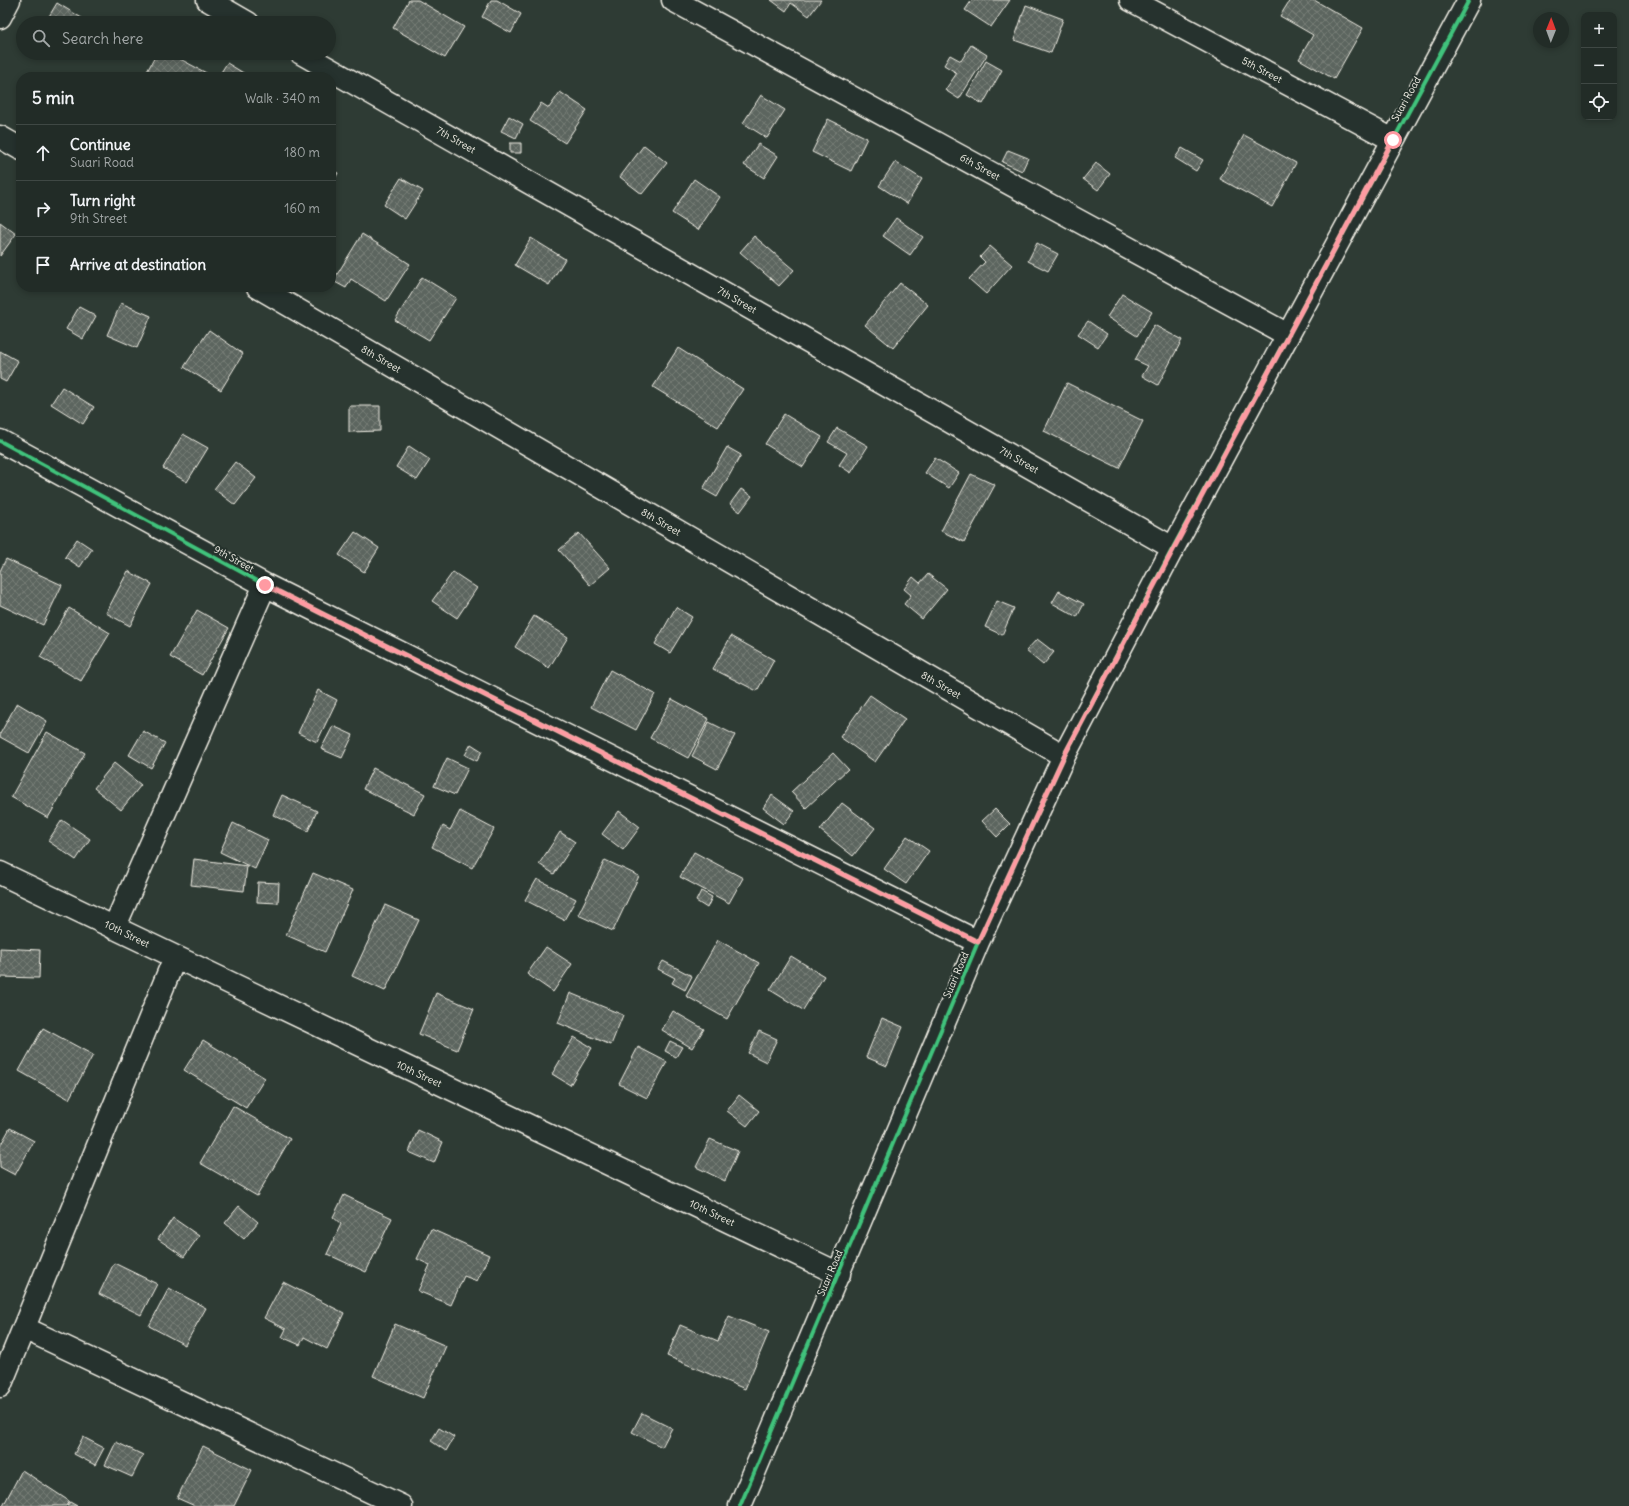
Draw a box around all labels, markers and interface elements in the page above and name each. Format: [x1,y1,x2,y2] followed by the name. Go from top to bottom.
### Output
[1533,12,1569,48] north arrow
[1581,12,1617,120] map controls
[1581,12,1617,48] button: +
[16,16,336,60] search box
[30,27,52,49] icon: search
[62,29,143,48] text: Search here
[1581,48,1617,84] button: −
[1240,54,1285,86] street label: 5th Street
[1388,74,1424,124] street label: Suari Road
[1581,84,1617,120] button: locate
[32,87,74,109] text: 5 min
[245,90,320,107] text: Walk · 340 m
[434,124,478,157] street label: 7th Street
[1384,131,1402,149] route start
[70,135,131,154] text: Continue
[32,142,54,164] icon: ahead
[284,144,320,161] text: 180 m
[958,151,1003,184] street label: 6th Street
[70,154,134,171] text: Suari Road
[70,191,135,210] text: Turn right
[32,198,54,220] icon: right
[284,200,320,217] text: 160 m
[70,210,127,227] text: 9th Street
[32,254,54,276] icon: arrive
[70,255,206,274] text: Arrive at destination
[715,284,759,317] street label: 7th Street
[359,342,404,376] street label: 8th Street
[997,444,1041,477] street label: 7th Street
[639,505,684,539] street label: 8th Street
[212,543,257,576] street label: 9th Street
[256,576,274,594] route end
[919,668,964,702] street label: 8th Street
[102,917,152,951] street label: 10th Street
[940,950,972,1000] street label: Suari Road
[394,1058,444,1090] street label: 10th Street
[687,1197,737,1229] street label: 10th Street
[814,1248,846,1298] street label: Suari Road

